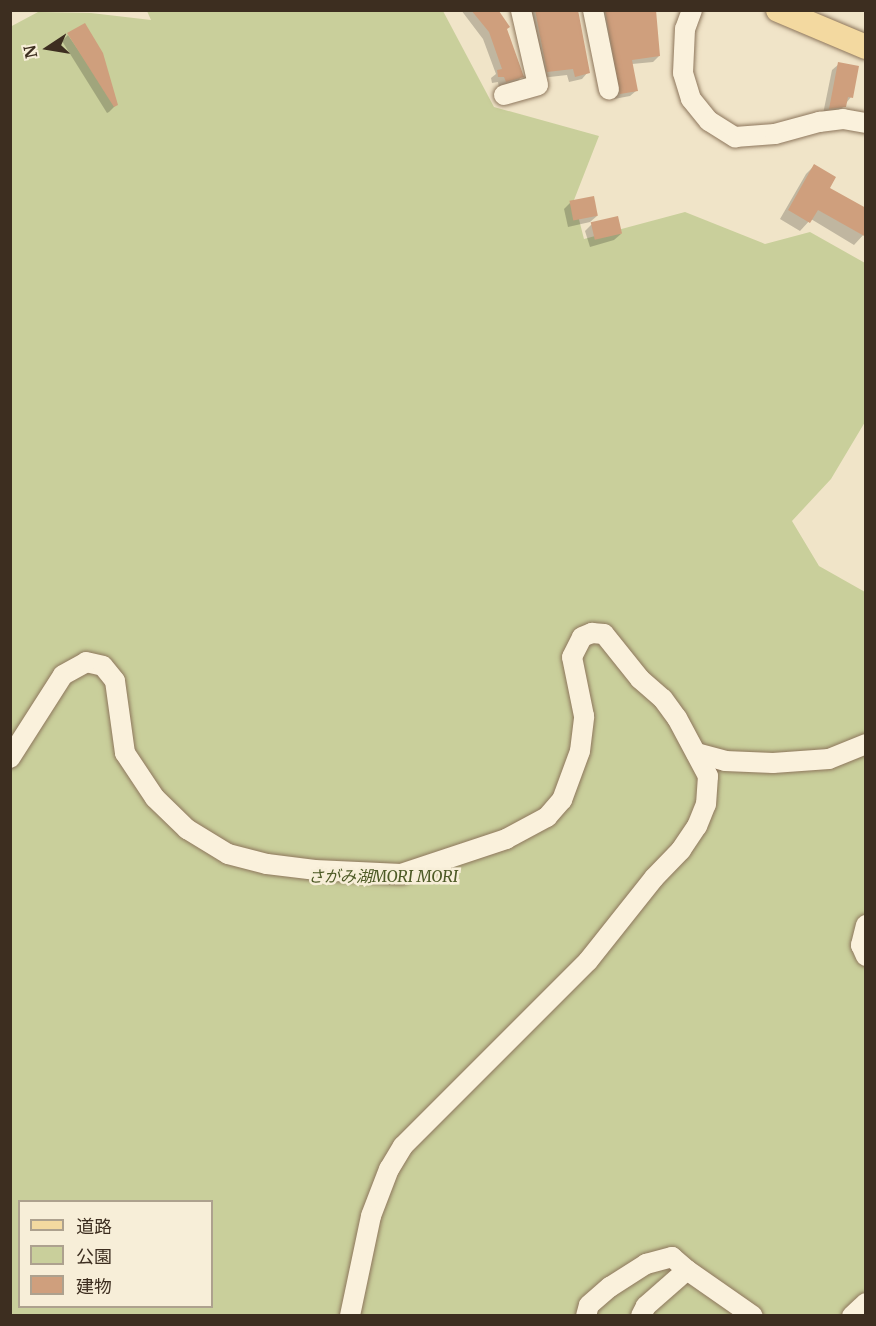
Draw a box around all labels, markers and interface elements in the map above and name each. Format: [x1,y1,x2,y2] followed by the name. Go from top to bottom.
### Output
[18,18,78,78] north arrow
[19,43,41,60] text: N
[308,866,458,886] park label: さがみ湖MORI MORI
[18,1200,213,1308] legend
[76,1215,112,1238] text: 道路
[76,1245,112,1268] text: 公園
[76,1275,112,1298] text: 建物

